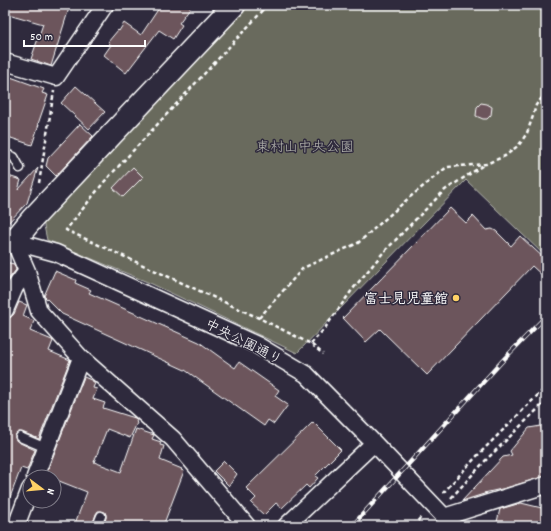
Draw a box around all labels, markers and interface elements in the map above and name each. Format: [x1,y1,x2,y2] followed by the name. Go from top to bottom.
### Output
[24,22,145,48] scale bar
[30,29,53,46] text: 50 m
[256,138,354,158] park label: 東村山中央公園
[364,290,448,310] place label: 富士見児童館
[451,293,461,303] marker: 富士見児童館
[201,315,285,371] street label: 中央公園通り
[22,469,62,509] north arrow
[41,486,58,497] text: N

